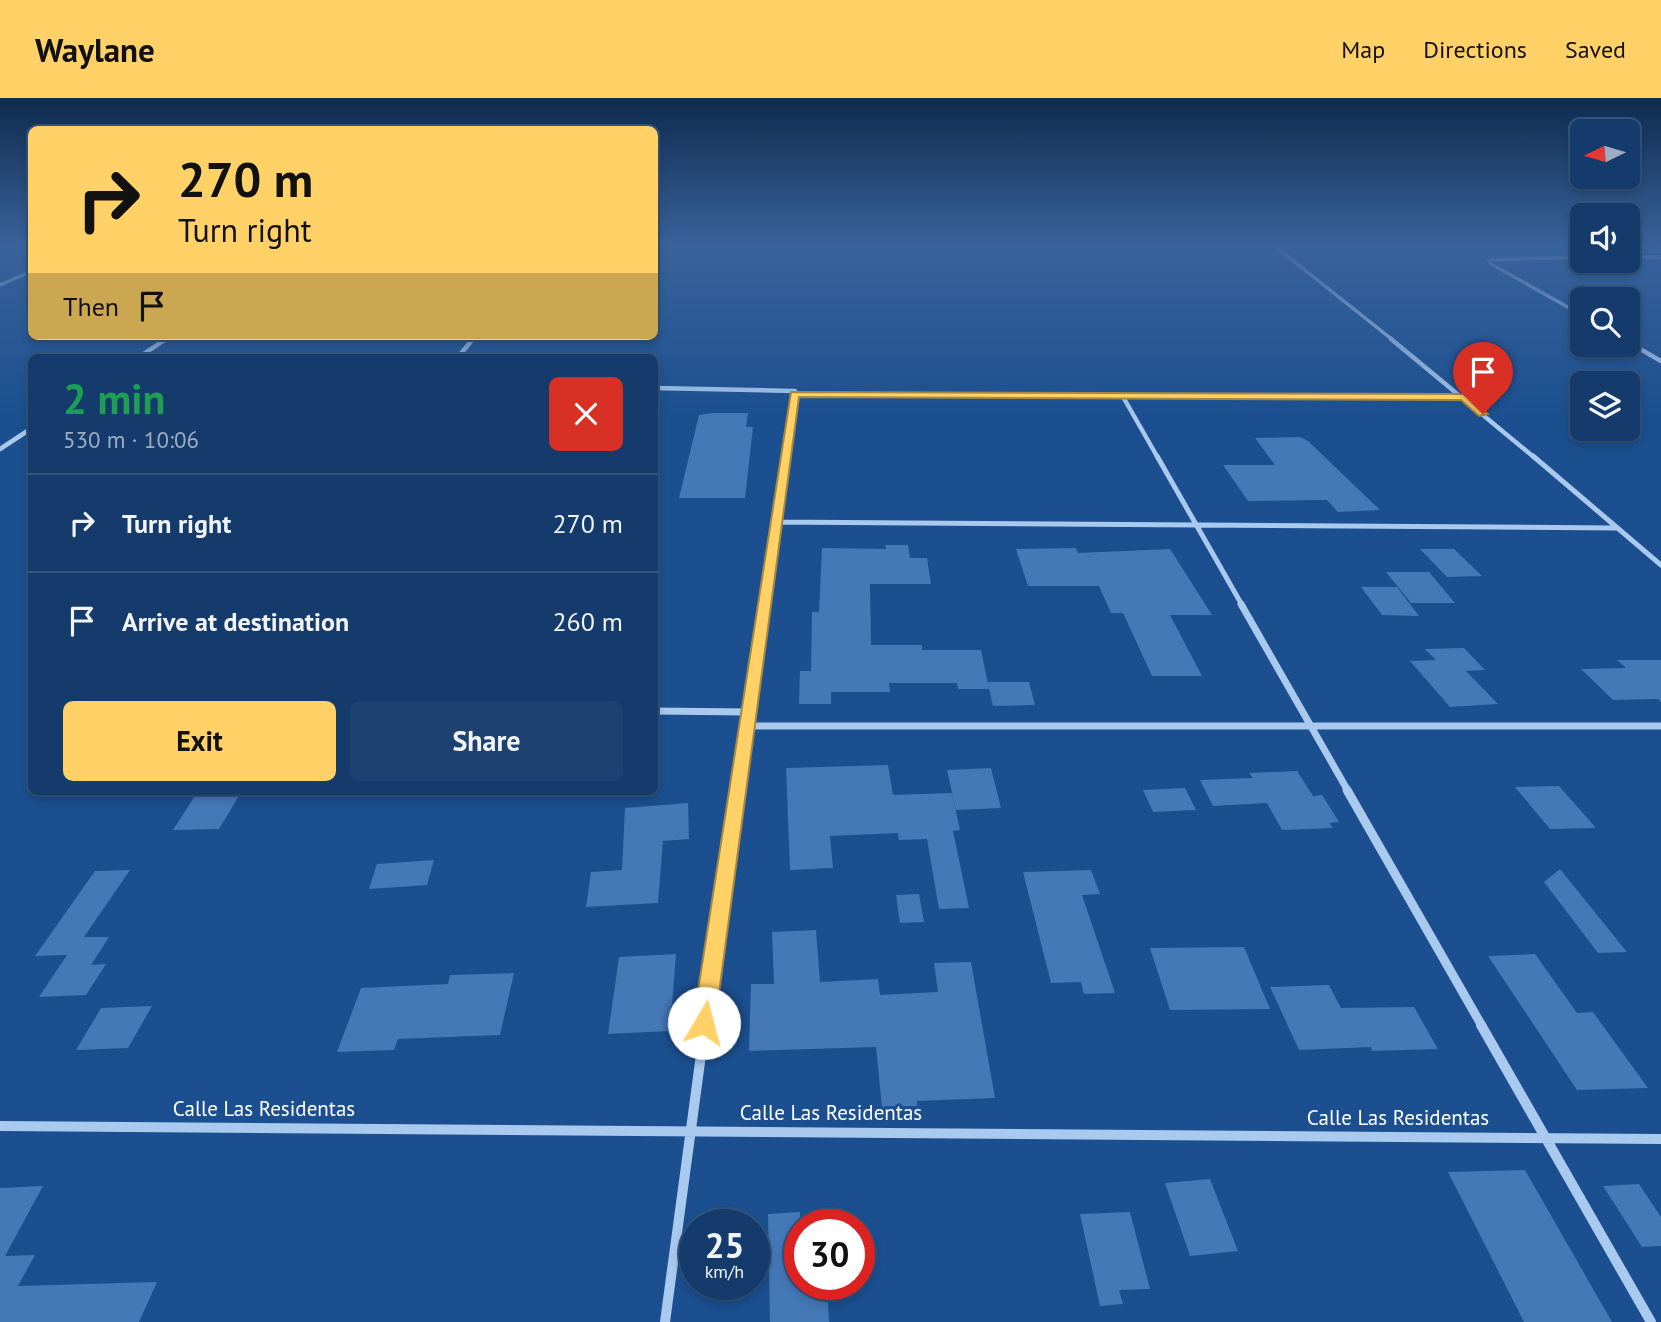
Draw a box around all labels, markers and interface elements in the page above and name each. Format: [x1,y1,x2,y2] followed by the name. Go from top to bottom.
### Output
[35,28,155,71] text: Waylane
[1341,34,1385,65] text: Map
[1423,34,1527,65] text: Directions
[1565,34,1626,65] text: Saved
[1570,119,1640,189] north arrow
[1570,119,1640,441] map controls
[178,147,313,211] text: 270 m
[63,154,154,245] icon: right
[1570,203,1640,273] button: sound
[178,209,312,251] text: Turn right
[133,287,171,325] icon: arrive
[1570,287,1640,357] button: search
[63,290,119,323] text: Then
[1453,342,1513,414] pin
[1464,353,1502,391] icon: arrive
[63,371,165,426] text: 2 min
[1570,371,1640,441] button: layers
[549,377,623,451] button: close
[63,425,199,454] text: 530 m · 10:06
[63,504,101,542] icon: right
[122,507,231,540] text: Turn right
[552,507,623,540] text: 270 m
[63,602,101,640] icon: arrive
[122,605,349,638] text: Arrive at destination
[552,605,623,638] text: 260 m
[63,701,336,781] button: Exit
[350,701,623,781] button: Share
[667,986,741,1060] position arrow
[173,1095,355,1122] street label: Calle Las Residentas
[740,1099,922,1126] street label: Calle Las Residentas
[1307,1104,1489,1131] street label: Calle Las Residentas
[784,1209,875,1300] speed limit sign: 30
[705,1222,744,1268] text: 25
[705,1260,744,1283] text: km/h

